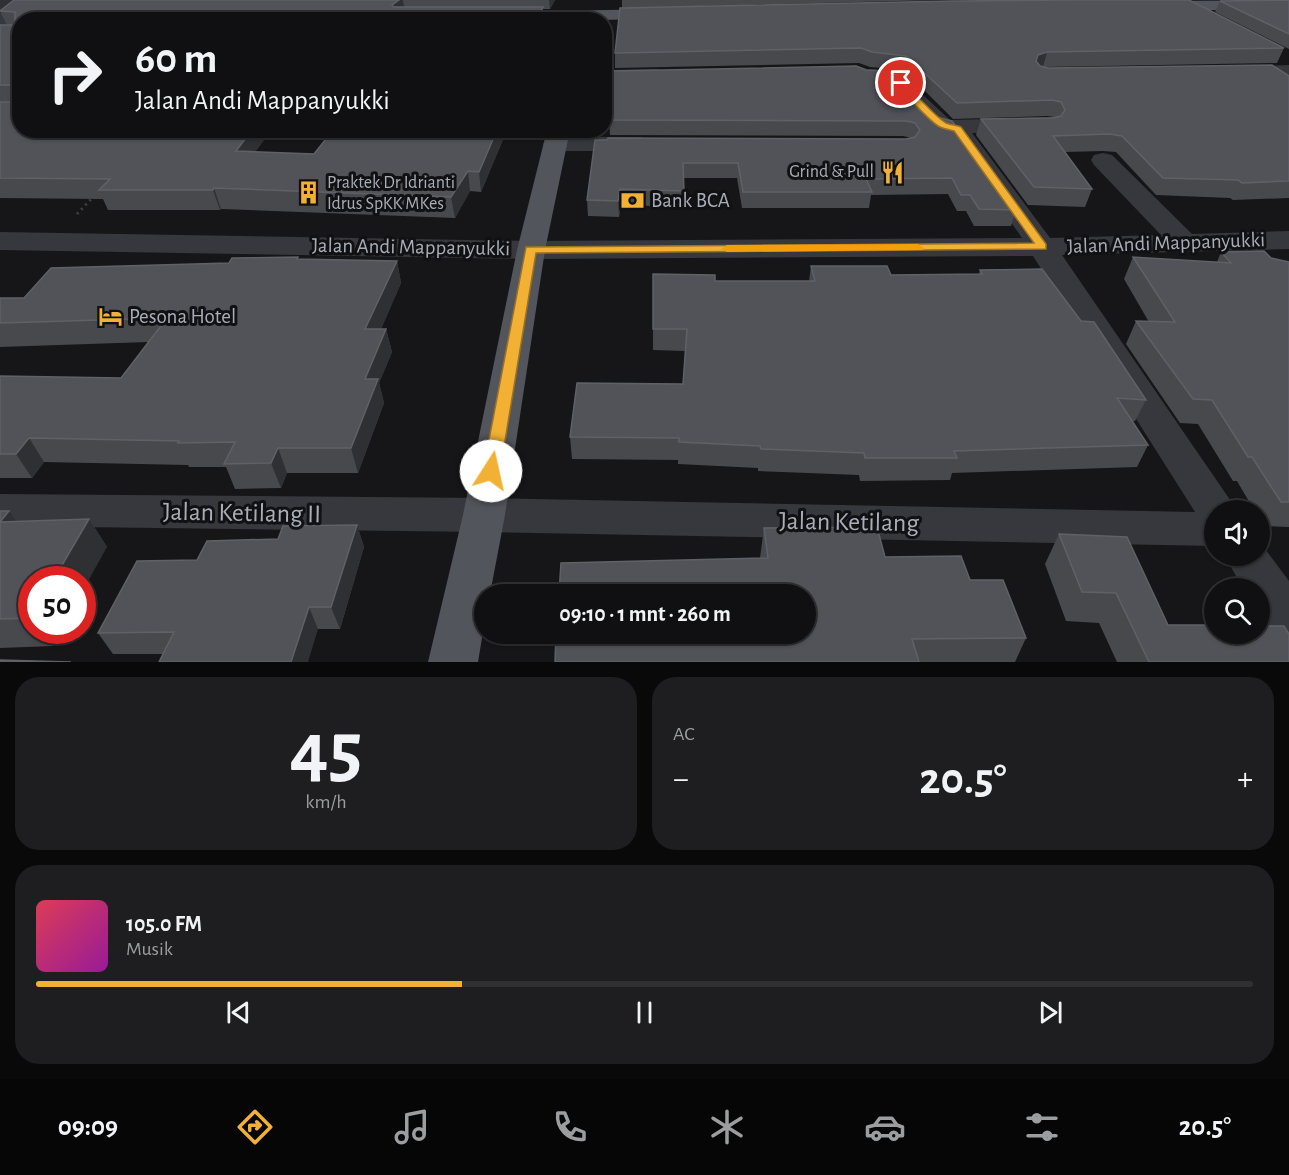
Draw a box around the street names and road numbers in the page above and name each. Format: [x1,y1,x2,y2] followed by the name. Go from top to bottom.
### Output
[1067,229,1265,257] street label: Jalan Andi Mappanyukki
[312,235,510,259] street label: Jalan Andi Mappanyukki
[163,499,321,527] street label: Jalan Ketilang II
[779,508,919,536] street label: Jalan Ketilang

